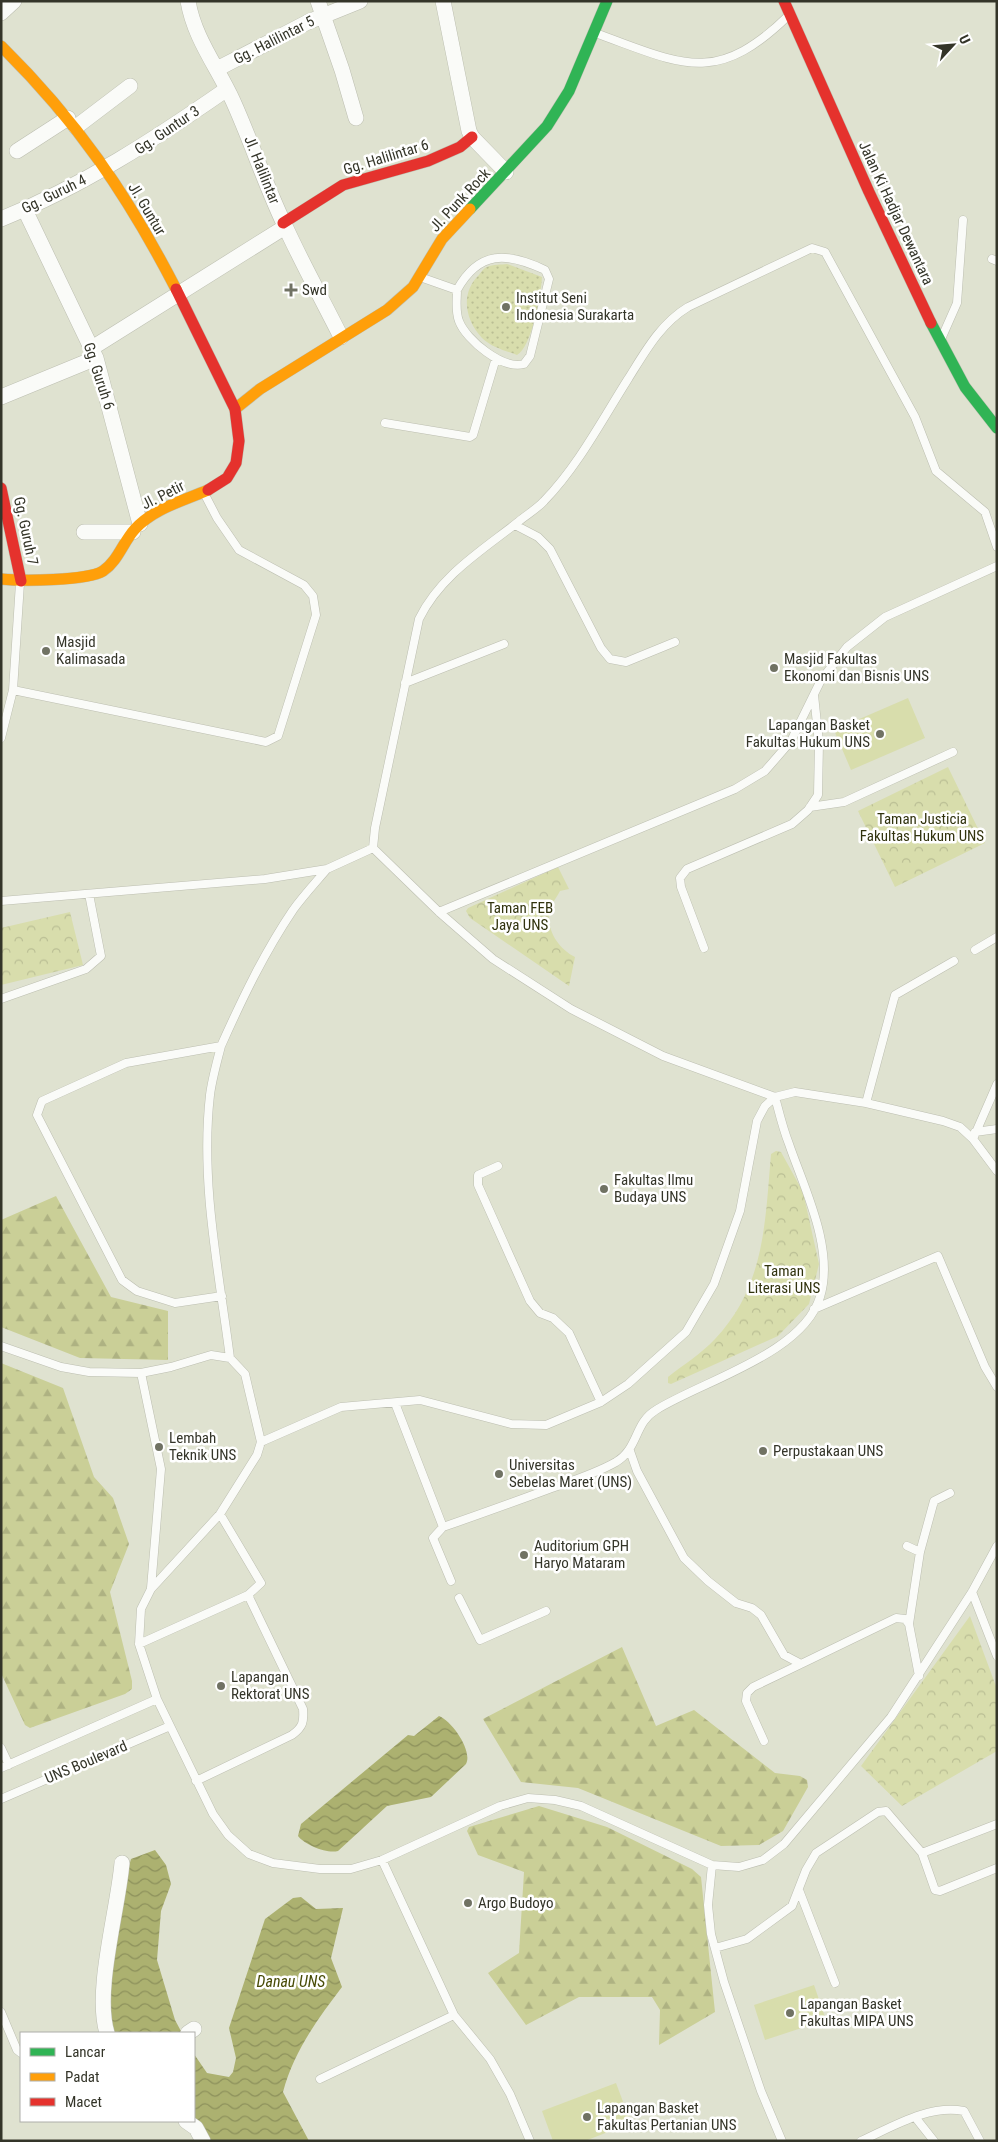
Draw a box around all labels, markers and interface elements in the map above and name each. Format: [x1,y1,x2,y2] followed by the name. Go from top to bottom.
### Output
[231,12,317,68] street label: Gg. Halilintar 5
[928,20,978,70] north arrow
[956,32,974,46] text: U
[131,102,203,158] street label: Gg. Guntur 3
[240,133,284,207] street label: Jl. Halilintar
[341,135,431,179] street label: Gg. Halilintar 6
[855,138,937,288] street label: Jalan Ki Hadjar Dewantara
[426,164,494,236] street label: Jl. Punk Rock
[19,171,89,217] street label: Gg. Guruh 4
[124,180,170,239] street label: Jl. Guntur
[302,281,327,299] place label: Swd
[284,283,298,297] marker: Swd
[516,289,634,324] place label: Institut Seni Indonesia Surakarta
[500,301,512,313] marker: Institut Seni Indonesia Surakarta
[80,340,118,412] street label: Gg. Guruh 6
[139,476,188,513] street label: Jl. Petir
[10,495,42,567] street label: Gg. Guruh 7
[56,633,125,668] place label: Masjid Kalimasada
[40,645,52,657] marker: Masjid Kalimasada
[784,650,929,685] place label: Masjid Fakultas Ekonomi dan Bisnis UNS
[768,662,780,674] marker: Masjid Fakultas Ekonomi dan Bisnis UNS
[746,716,870,751] place label: Lapangan Basket Fakultas Hukum UNS
[874,728,886,740] marker: Lapangan Basket Fakultas Hukum UNS
[860,810,984,845] park label: Taman Justicia Fakultas Hukum UNS
[487,899,553,934] park label: Taman FEB Jaya UNS
[614,1171,693,1206] place label: Fakultas Ilmu Budaya UNS
[598,1183,610,1195] marker: Fakultas Ilmu Budaya UNS
[748,1262,821,1297] park label: Taman Literasi UNS
[169,1429,237,1464] place label: Lembah Teknik UNS
[153,1441,165,1453] marker: Lembah Teknik UNS
[773,1442,883,1460] place label: Perpustakaan UNS
[757,1445,769,1457] marker: Perpustakaan UNS
[509,1456,632,1491] place label: Universitas Sebelas Maret (UNS)
[493,1468,505,1480] marker: Universitas Sebelas Maret (UNS)
[534,1537,629,1572] place label: Auditorium GPH Haryo Mataram
[518,1549,530,1561] marker: Auditorium GPH Haryo Mataram
[231,1668,310,1703] place label: Lapangan Rektorat UNS
[215,1680,227,1692] marker: Lapangan Rektorat UNS
[42,1737,130,1787] street label: UNS Boulevard
[478,1894,553,1912] place label: Argo Budoyo
[462,1897,474,1909] marker: Argo Budoyo
[257,1972,326,1991] water label: Danau UNS
[800,1995,914,2030] place label: Lapangan Basket Fakultas MIPA UNS
[784,2007,796,2019] marker: Lapangan Basket Fakultas MIPA UNS
[20,2032,195,2122] legend
[65,2043,106,2061] text: Lancar
[65,2068,99,2086] text: Padat
[65,2093,102,2111] text: Macet
[597,2099,737,2134] place label: Lapangan Basket Fakultas Pertanian UNS
[581,2111,593,2123] marker: Lapangan Basket Fakultas Pertanian UNS

